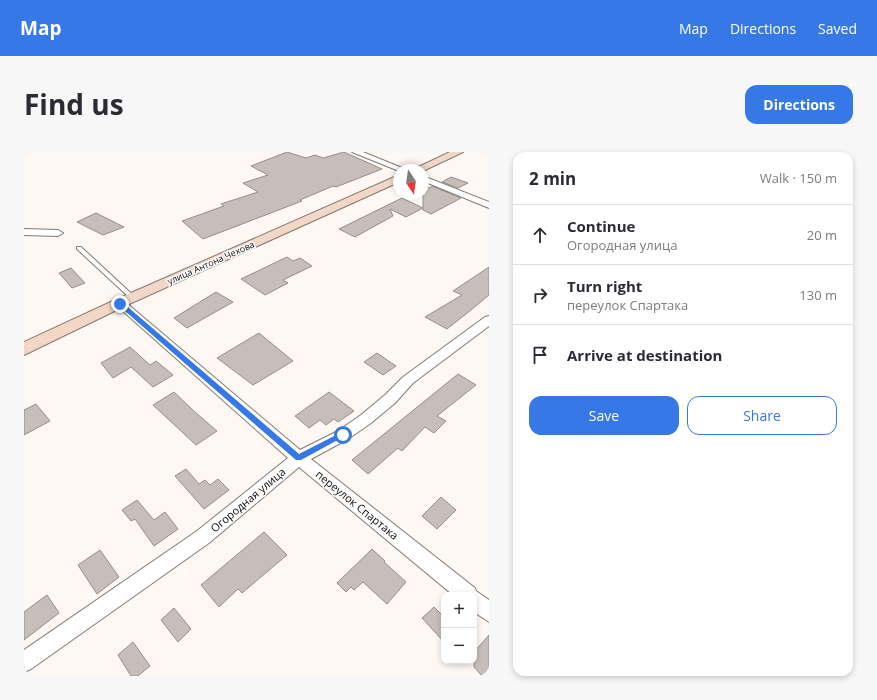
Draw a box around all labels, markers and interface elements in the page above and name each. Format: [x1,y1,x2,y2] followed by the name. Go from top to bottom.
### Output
[20,15,61,41] text: Map
[679,19,708,38] text: Map
[730,19,796,38] text: Directions
[818,19,857,38] text: Saved
[24,85,124,123] text: Find us
[745,85,853,124] button: Directions
[393,164,429,200] north arrow
[529,167,576,190] text: 2 min
[760,169,837,187] text: Walk · 150 m
[567,216,635,236] text: Continue
[529,224,551,246] icon: ahead
[807,226,837,244] text: 20 m
[567,236,677,254] text: Огородная улица
[165,237,256,288] street label: улица Антона Чехова
[567,276,642,296] text: Turn right
[529,284,551,306] icon: right
[799,286,837,304] text: 130 m
[111,295,129,313] route end
[567,296,688,314] text: переулок Спартака
[529,344,551,366] icon: arrive
[567,345,722,365] text: Arrive at destination
[529,396,679,435] button: Save
[687,396,837,435] button: Share
[334,426,352,444] route start
[207,464,288,535] street label: Огородная улица
[313,467,402,543] street label: переулок Спартака
[441,592,477,664] map controls
[441,592,477,628] button: +
[441,628,477,664] button: −

